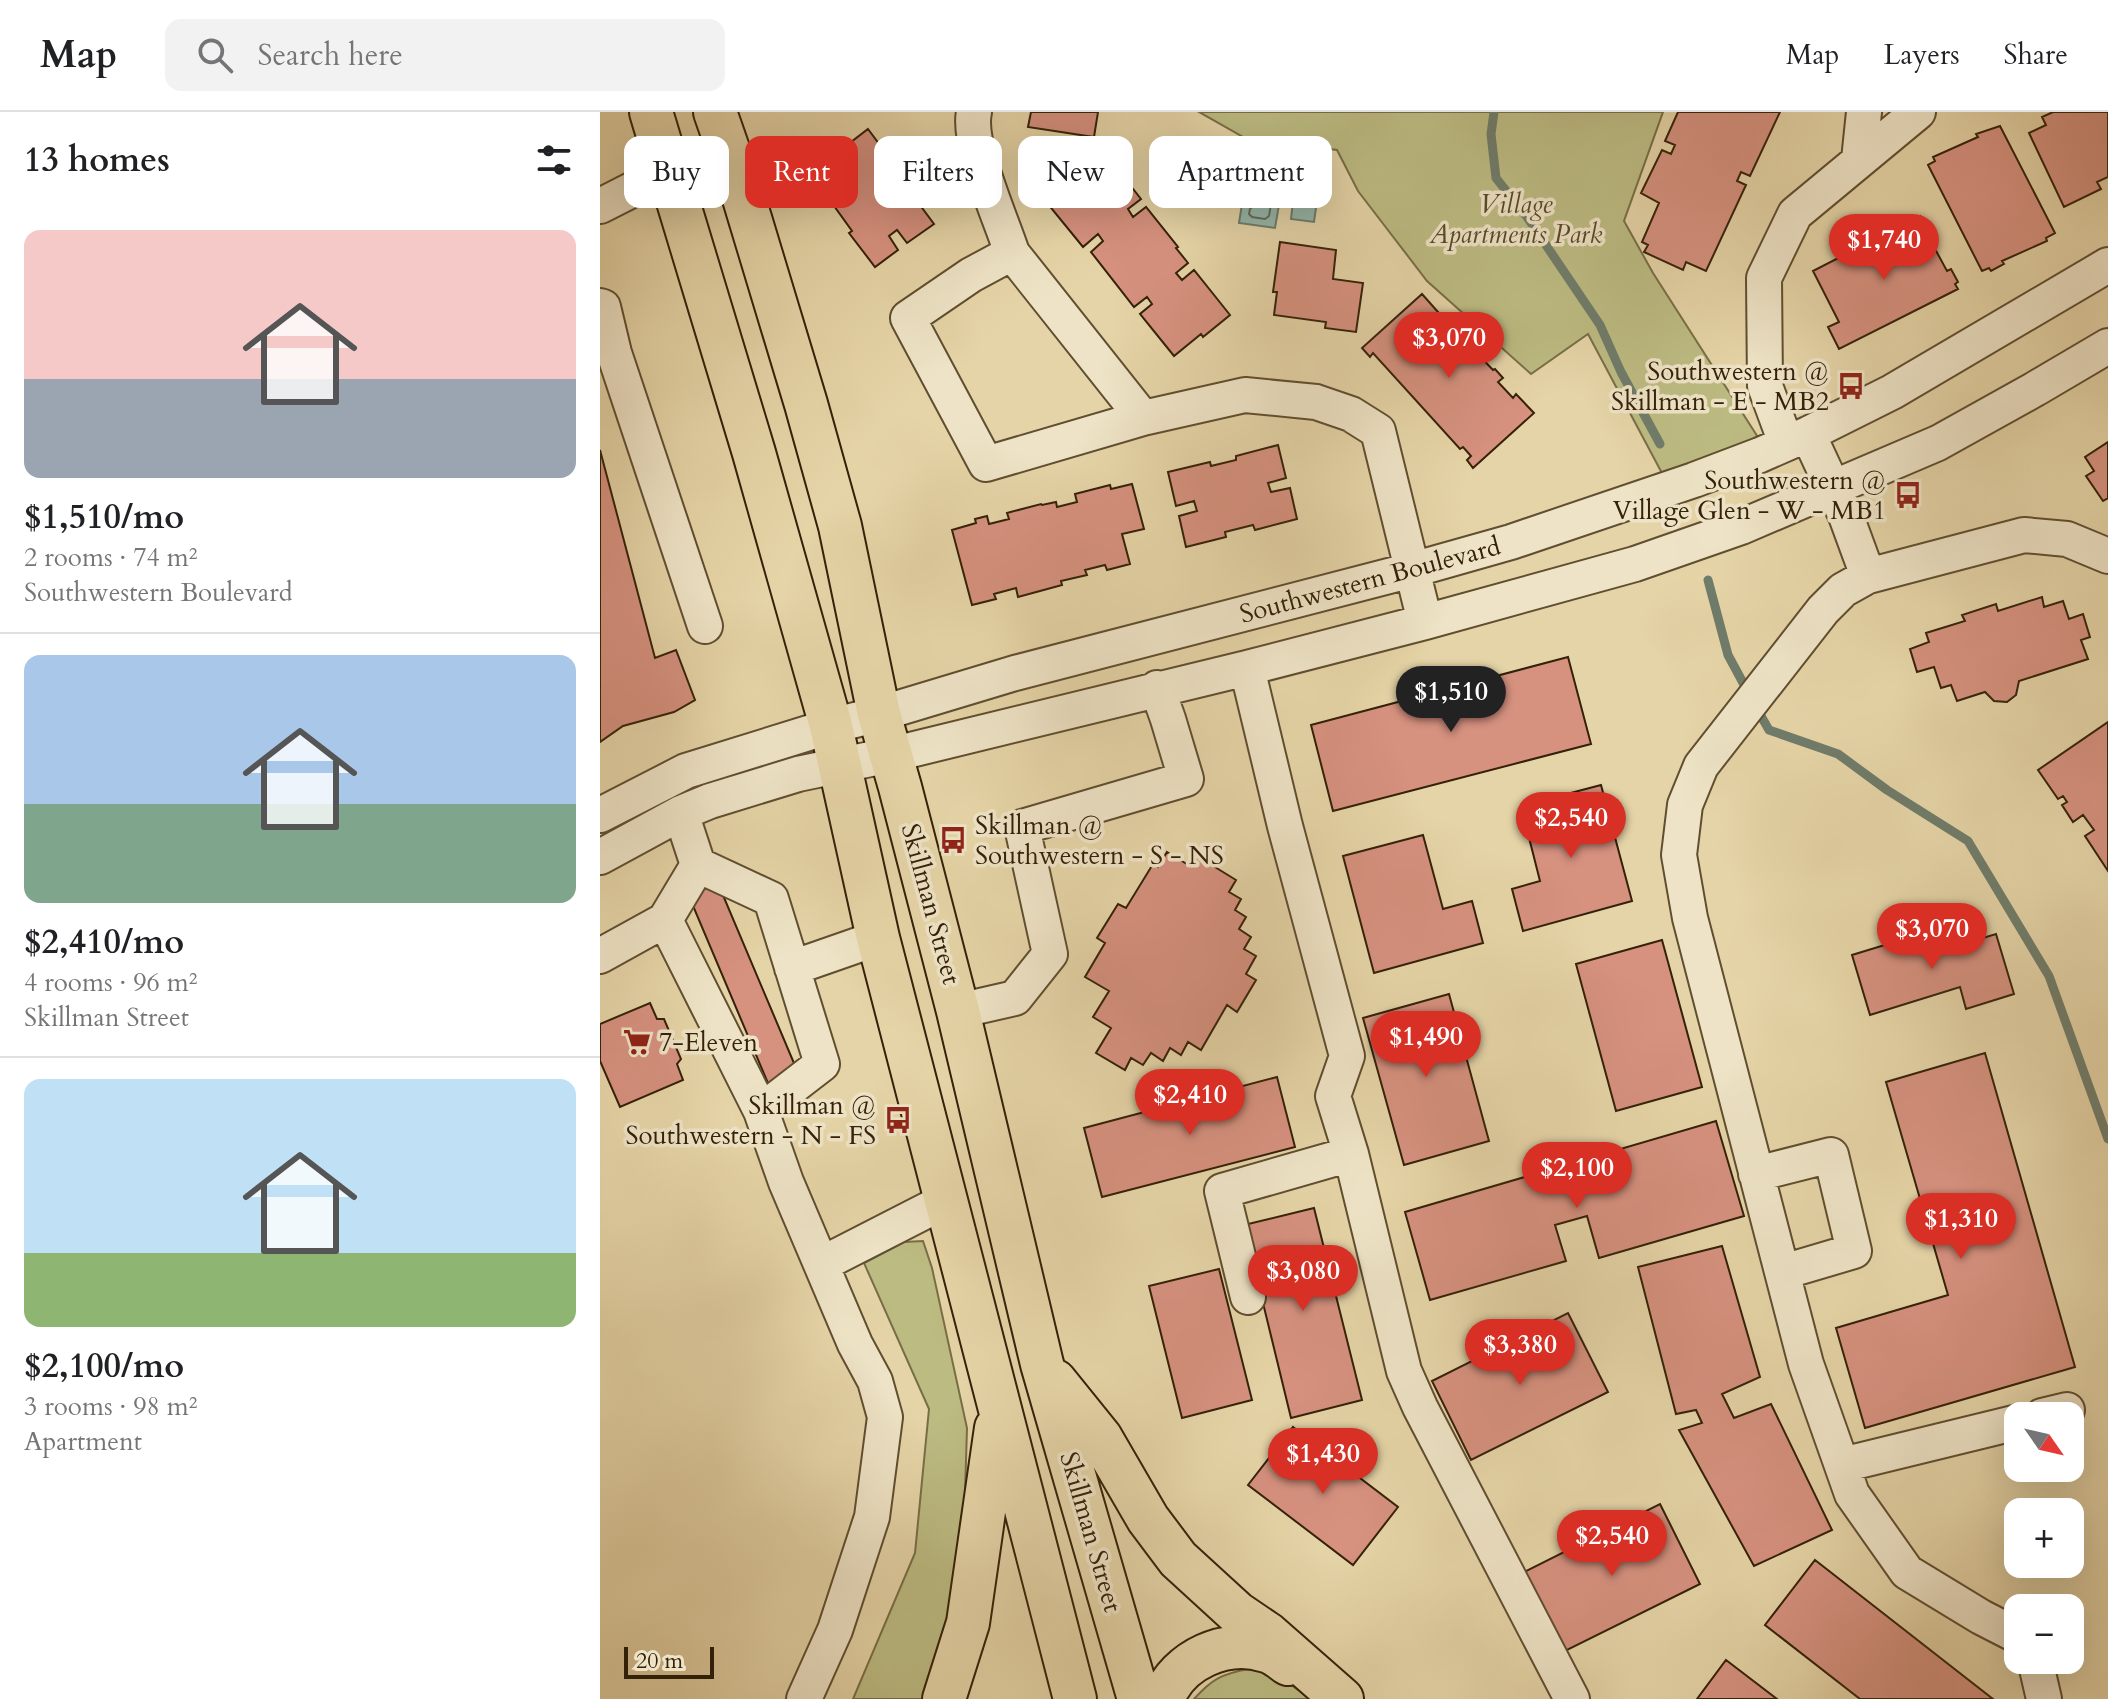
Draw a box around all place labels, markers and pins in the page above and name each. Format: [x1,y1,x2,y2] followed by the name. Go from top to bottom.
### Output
[1819,214,1949,282] pin: $1,740
[1384,312,1514,380] pin: $3,070
[1611,354,1829,419] place label: Southwestern @ Skillman - E - MB2
[1836,371,1866,401] bus stop icon: Southwestern @ Skillman - E - MB2
[1613,463,1886,528] place label: Southwestern @ Village Glen - W - MB1
[1893,480,1923,510] bus stop icon: Southwestern @ Village Glen - W - MB1
[1386,666,1516,734] pin: $1,510
[1506,792,1636,860] pin: $2,540
[975,808,1224,873] place label: Skillman @ Southwestern - S - NS
[938,825,968,855] bus stop icon: Skillman @ Southwestern - S - NS
[1867,903,1997,971] pin: $3,070
[1361,1011,1491,1079] pin: $1,490
[659,1025,758,1060] place label: 7-Eleven
[622,1027,652,1057] supermarket icon: 7-Eleven
[1125,1069,1255,1137] pin: $2,410
[625,1088,876,1153] place label: Skillman @ Southwestern - N - FS
[883,1105,913,1135] bus stop icon: Skillman @ Southwestern - N - FS
[1512,1142,1642,1210] pin: $2,100
[1896,1193,2026,1261] pin: $1,310
[1238,1245,1368,1313] pin: $3,080
[1455,1319,1585,1387] pin: $3,380
[1258,1428,1388,1496] pin: $1,430
[1547,1510,1677,1578] pin: $2,540

